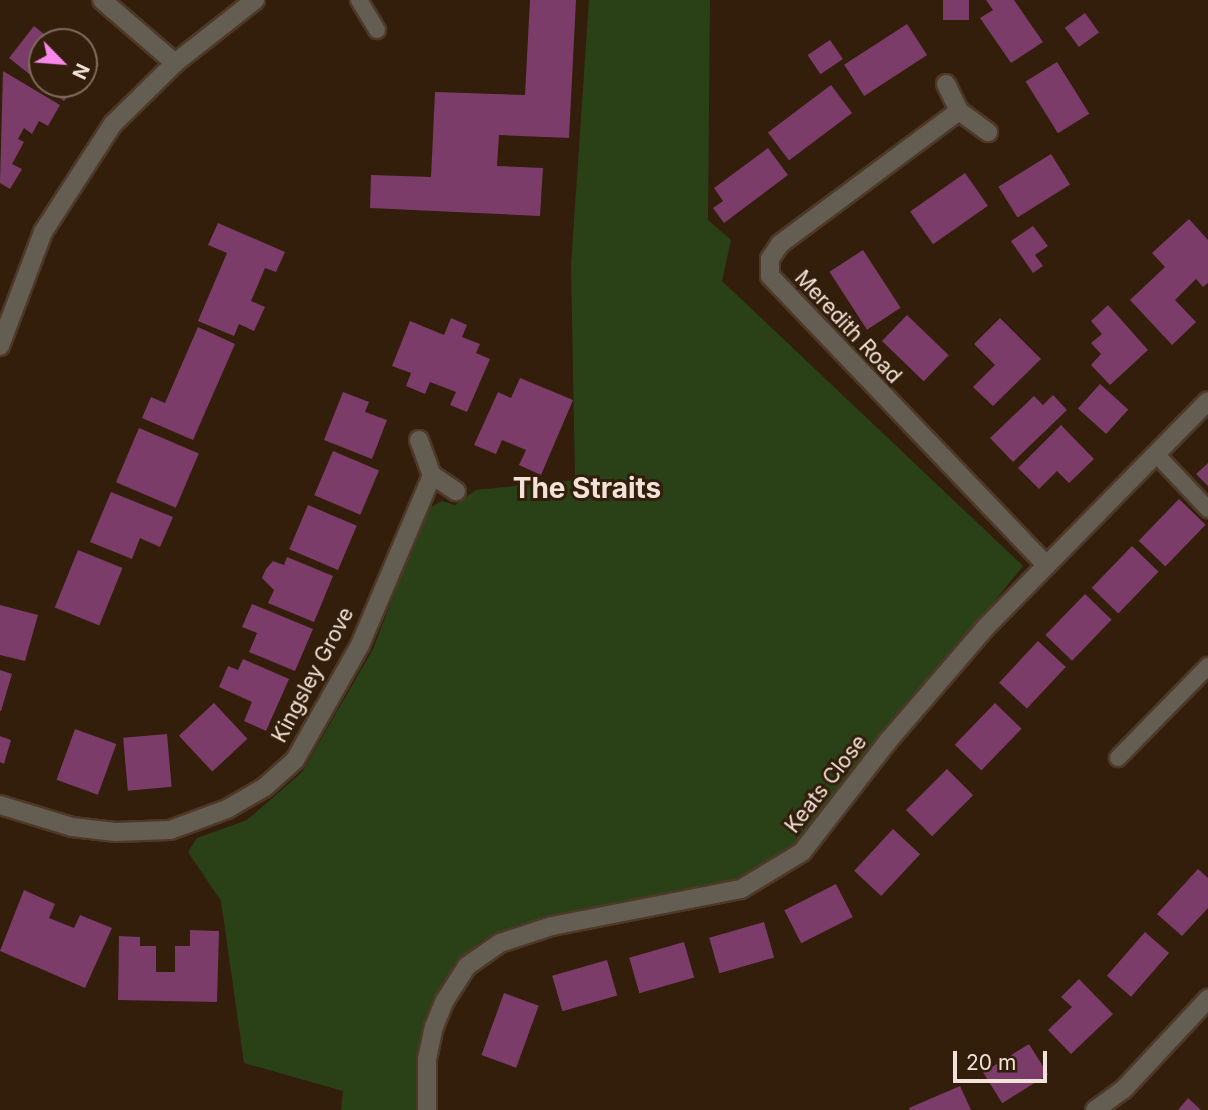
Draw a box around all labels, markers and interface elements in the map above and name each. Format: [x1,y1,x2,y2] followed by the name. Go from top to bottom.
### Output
[28,28,98,98] north arrow
[67,60,94,83] text: N
[789,265,907,389] street label: Meredith Road
[513,471,661,505] district label: The Straits
[267,603,359,747] street label: Kingsley Grove
[780,730,872,838] street label: Keats Close
[956,1036,1050,1080] scale bar
[966,1050,1016,1075] text: 20 m

